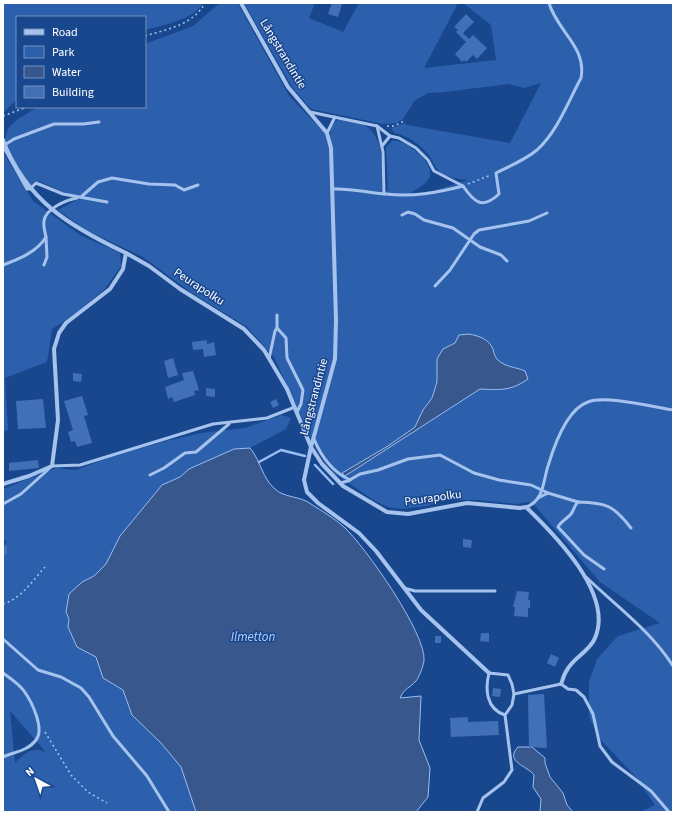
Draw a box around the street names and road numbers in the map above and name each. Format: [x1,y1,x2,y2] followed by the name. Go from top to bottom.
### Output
[255,16,311,92] street label: Långstrandintie
[170,264,228,310] street label: Peurapolku
[296,357,332,437] street label: Långstrandintie
[403,486,463,510] street label: Peurapolku

